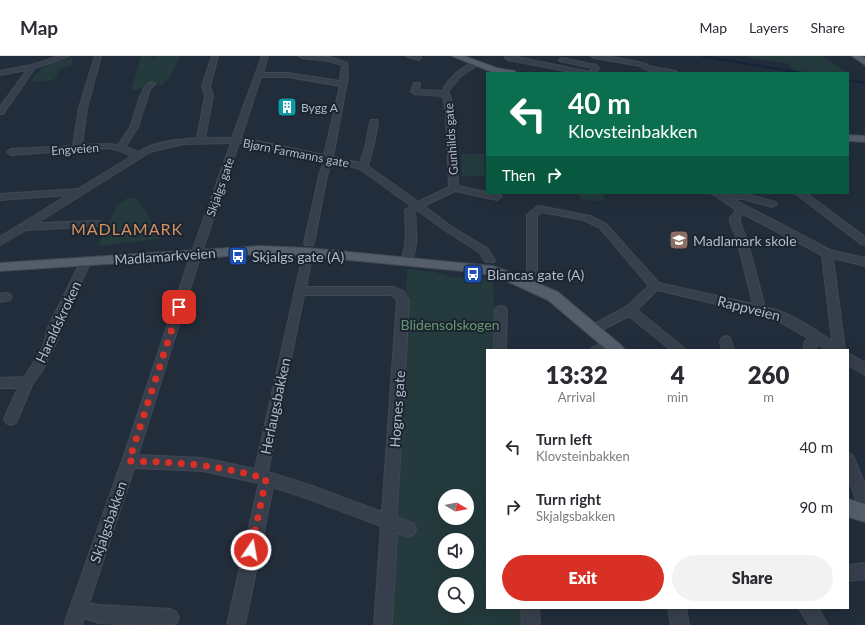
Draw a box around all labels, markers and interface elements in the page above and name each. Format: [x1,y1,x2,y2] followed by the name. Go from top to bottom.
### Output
[20,16,58,39] text: Map
[699,19,727,36] text: Map
[749,19,789,36] text: Layers
[811,19,845,36] text: Share
[568,86,631,120] text: 40 m
[502,88,554,140] icon: left
[276,96,298,118] building icon: Bygg A
[301,100,339,115] place label: Bygg A
[441,102,461,176] street label: Gunhilds gate
[568,120,698,142] text: Klovsteinbakken
[242,135,350,171] street label: Bjørn Farmanns gate
[51,140,99,158] street label: Engveien
[203,156,237,218] street label: Skjalgs gate
[543,164,565,186] icon: right
[502,166,535,184] text: Then
[71,219,183,238] district label: MADLAMARK
[668,229,690,251] school or university icon: Madlamark skole
[693,232,797,249] place label: Madlamark skole
[114,244,216,268] street label: Madlamarkveien
[227,245,249,267] bus stop icon: Skjalgs gate (A)
[252,248,344,265] place label: Skjalgs gate (A)
[462,263,484,285] bus stop icon: Blancas gate (A)
[487,266,585,283] place label: Blancas gate (A)
[32,278,84,366] street label: Haraldskroken
[162,290,196,324] pin
[716,292,782,324] street label: Rappveien
[168,296,190,318] icon: arrive
[401,316,499,333] park label: Blidensolskogen
[256,356,294,456] street label: Herlaugsbakken
[546,360,608,389] text: 13:32
[671,360,685,389] text: 4
[748,360,789,389] text: 260
[386,370,408,448] street label: Hognes gate
[558,389,595,405] text: Arrival
[667,389,688,405] text: min
[763,389,774,405] text: m
[536,430,592,448] text: Turn left
[502,436,524,458] icon: left
[799,438,833,456] text: 40 m
[536,448,630,464] text: Klovsteinbakken
[86,479,130,565] street label: Skjalgsbakken
[438,489,474,525] north arrow
[438,489,474,613] map controls
[536,490,601,508] text: Turn right
[502,496,524,518] icon: right
[799,498,833,516] text: 90 m
[536,508,615,524] text: Skjalgsbakken
[230,529,272,571] position arrow
[438,533,474,569] button: sound
[502,555,664,601] button: Exit
[672,555,833,601] button: Share
[438,577,474,613] button: search

